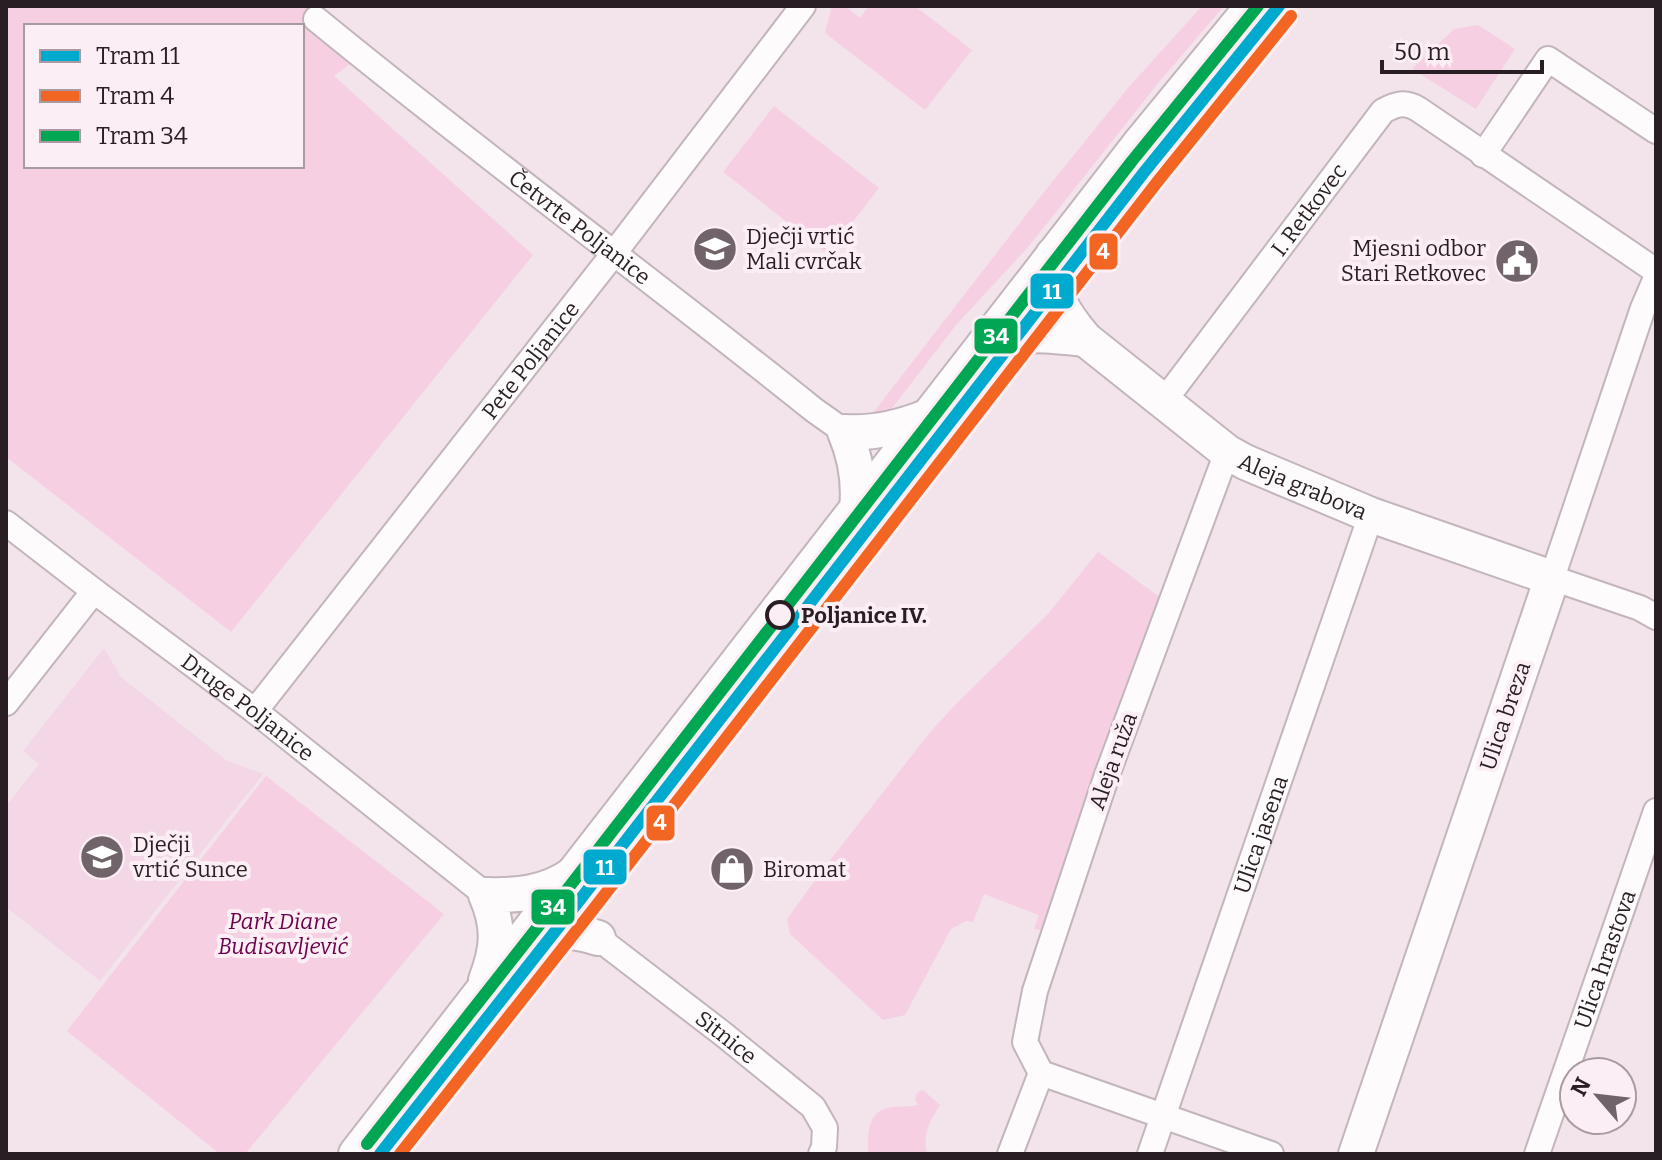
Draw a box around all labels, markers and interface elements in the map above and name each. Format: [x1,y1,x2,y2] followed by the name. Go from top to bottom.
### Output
[24,24,304,168] legend
[1382,24,1542,74] scale bar
[1394,38,1450,66] text: 50 m
[96,42,180,70] text: Tram 11
[96,82,174,110] text: Tram 4
[96,122,188,150] text: Tram 34
[1265,158,1352,261] street label: I. Retkovec
[504,164,656,290] street label: Četvrte Poljanice
[746,223,862,275] place label: Dječji vrtić Mali cvrčak
[691,225,739,273] school or university icon: Dječji vrtić Mali cvrčak
[1088,232,1119,271] line badge: 4
[1341,235,1486,287] place label: Mjesni odbor Stari Retkovec
[1493,237,1541,285] public building icon: Mjesni odbor Stari Retkovec
[1096,238,1110,265] text: 4
[1029,272,1075,310] line badge: 11
[1042,278,1062,305] text: 11
[476,296,585,424] street label: Pete Poljanice
[973,317,1019,355] line badge: 34
[983,323,1010,350] text: 34
[1234,447,1371,525] street label: Aleja grabova
[766,601,794,629] marker: Poljanice IV.
[801,602,927,629] place label: Poljanice IV.
[176,647,320,767] street label: Druge Poljanice
[1474,658,1536,774] street label: Ulica breza
[1083,709,1143,813] street label: Aleja ruža
[1228,772,1293,897] street label: Ulica jasena
[645,804,676,842] line badge: 4
[653,809,667,836] text: 4
[132,831,248,883] place label: Dječji vrtić Sunce
[78,833,126,881] school or university icon: Dječji vrtić Sunce
[708,845,756,893] shop icon: Biromat
[582,848,628,886] line badge: 11
[595,854,615,881] text: 11
[763,856,846,883] place label: Biromat
[1568,886,1641,1032] street label: Ulica hrastova
[530,888,576,926] line badge: 34
[540,894,567,921] text: 34
[218,908,349,960] park label: Park Diane Budisavljević
[690,1005,762,1069] street label: Sitnice
[1558,1056,1638,1136] north arrow
[1565,1073,1597,1101] text: N

